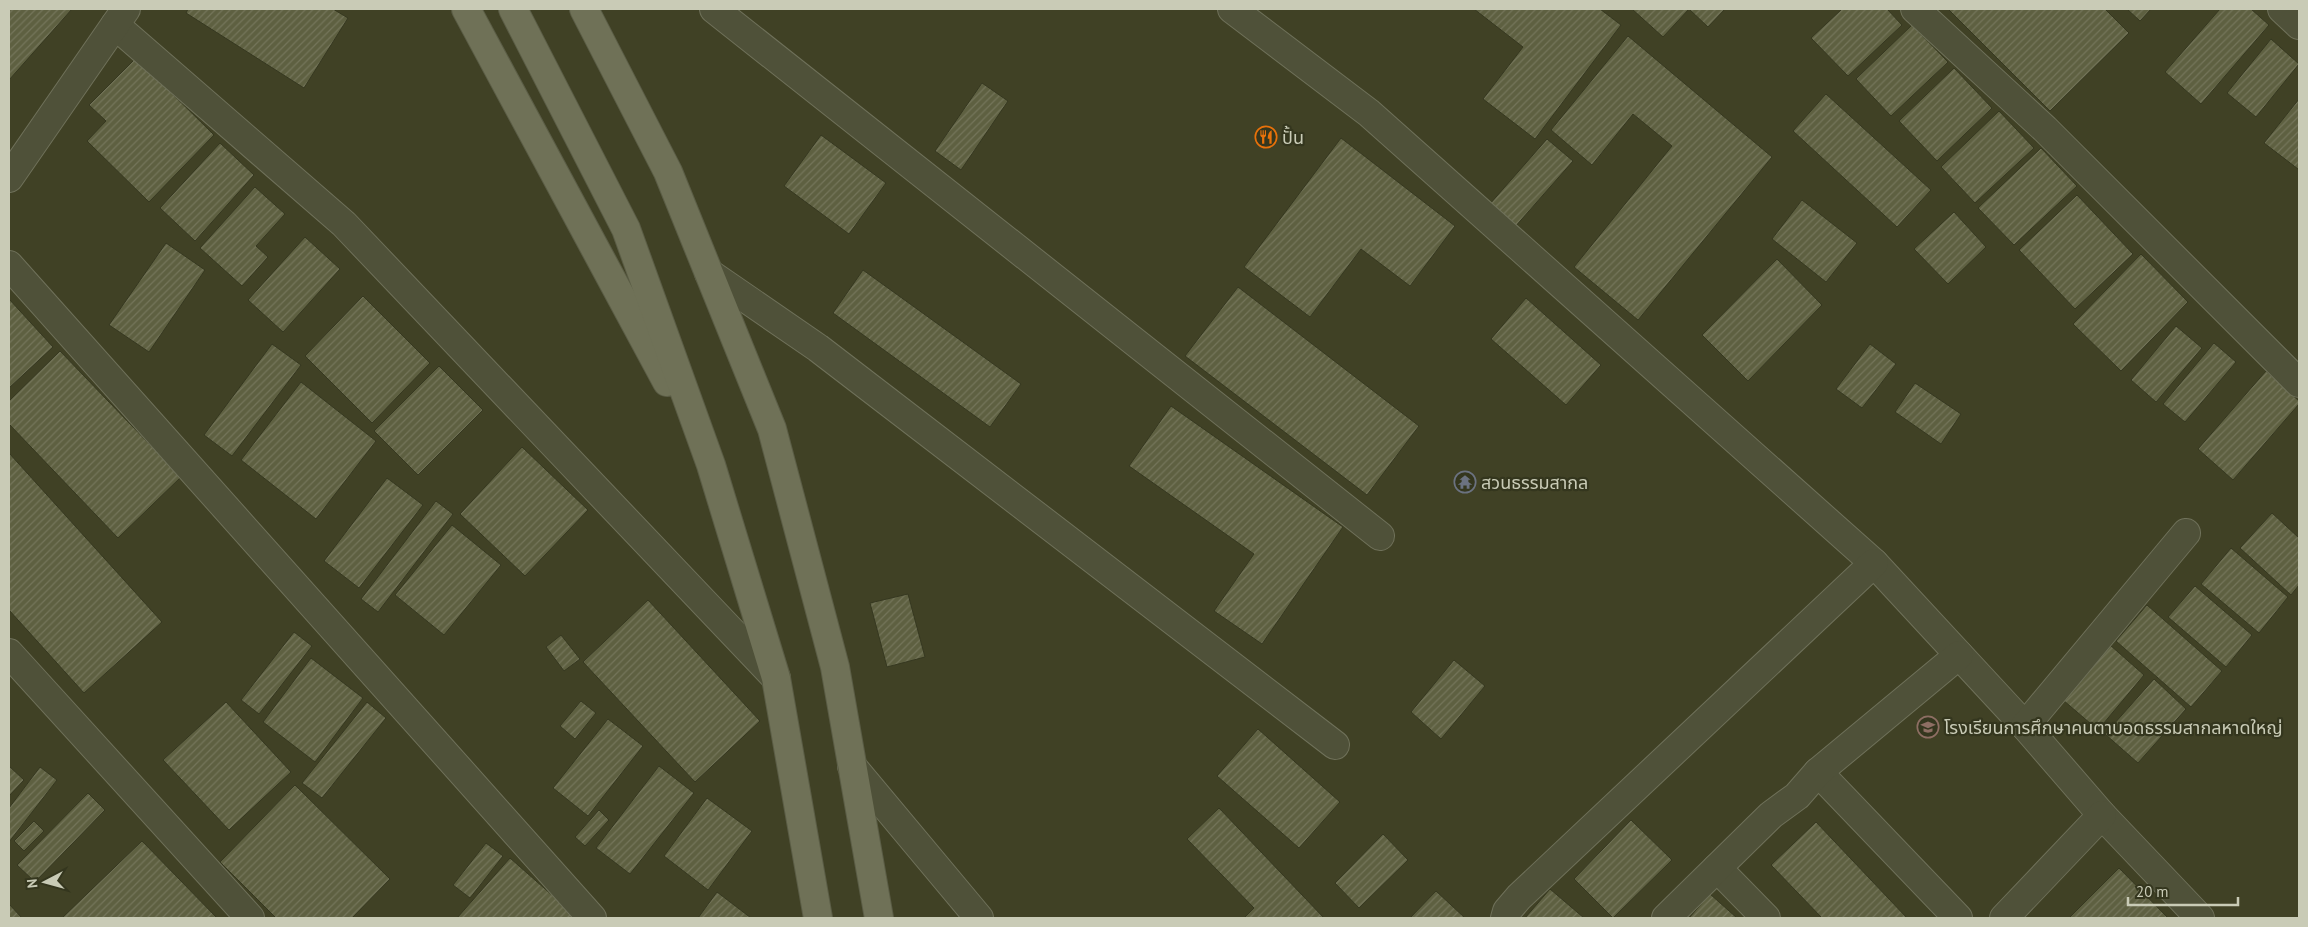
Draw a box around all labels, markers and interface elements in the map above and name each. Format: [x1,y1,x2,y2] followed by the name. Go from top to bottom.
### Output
[1254,125,1278,149] restaurant icon: ปั้น
[1282,125,1304,149] place label: ปั้น
[1453,470,1477,494] temple icon: สวนธรรมสากล
[1481,471,1588,494] place label: สวนธรรมสากล
[1916,715,1940,739] school or university icon: โรงเรียนการศึกษาคนตาบอดธรรมสากลหาดใหญ่
[1944,716,2283,739] place label: โรงเรียนการศึกษาคนตาบอดธรรมสากลหาดใหญ่
[20,857,70,907] north arrow
[2128,874,2238,906] scale bar
[23,878,42,889] text: N
[2136,882,2169,901] text: 20 m

